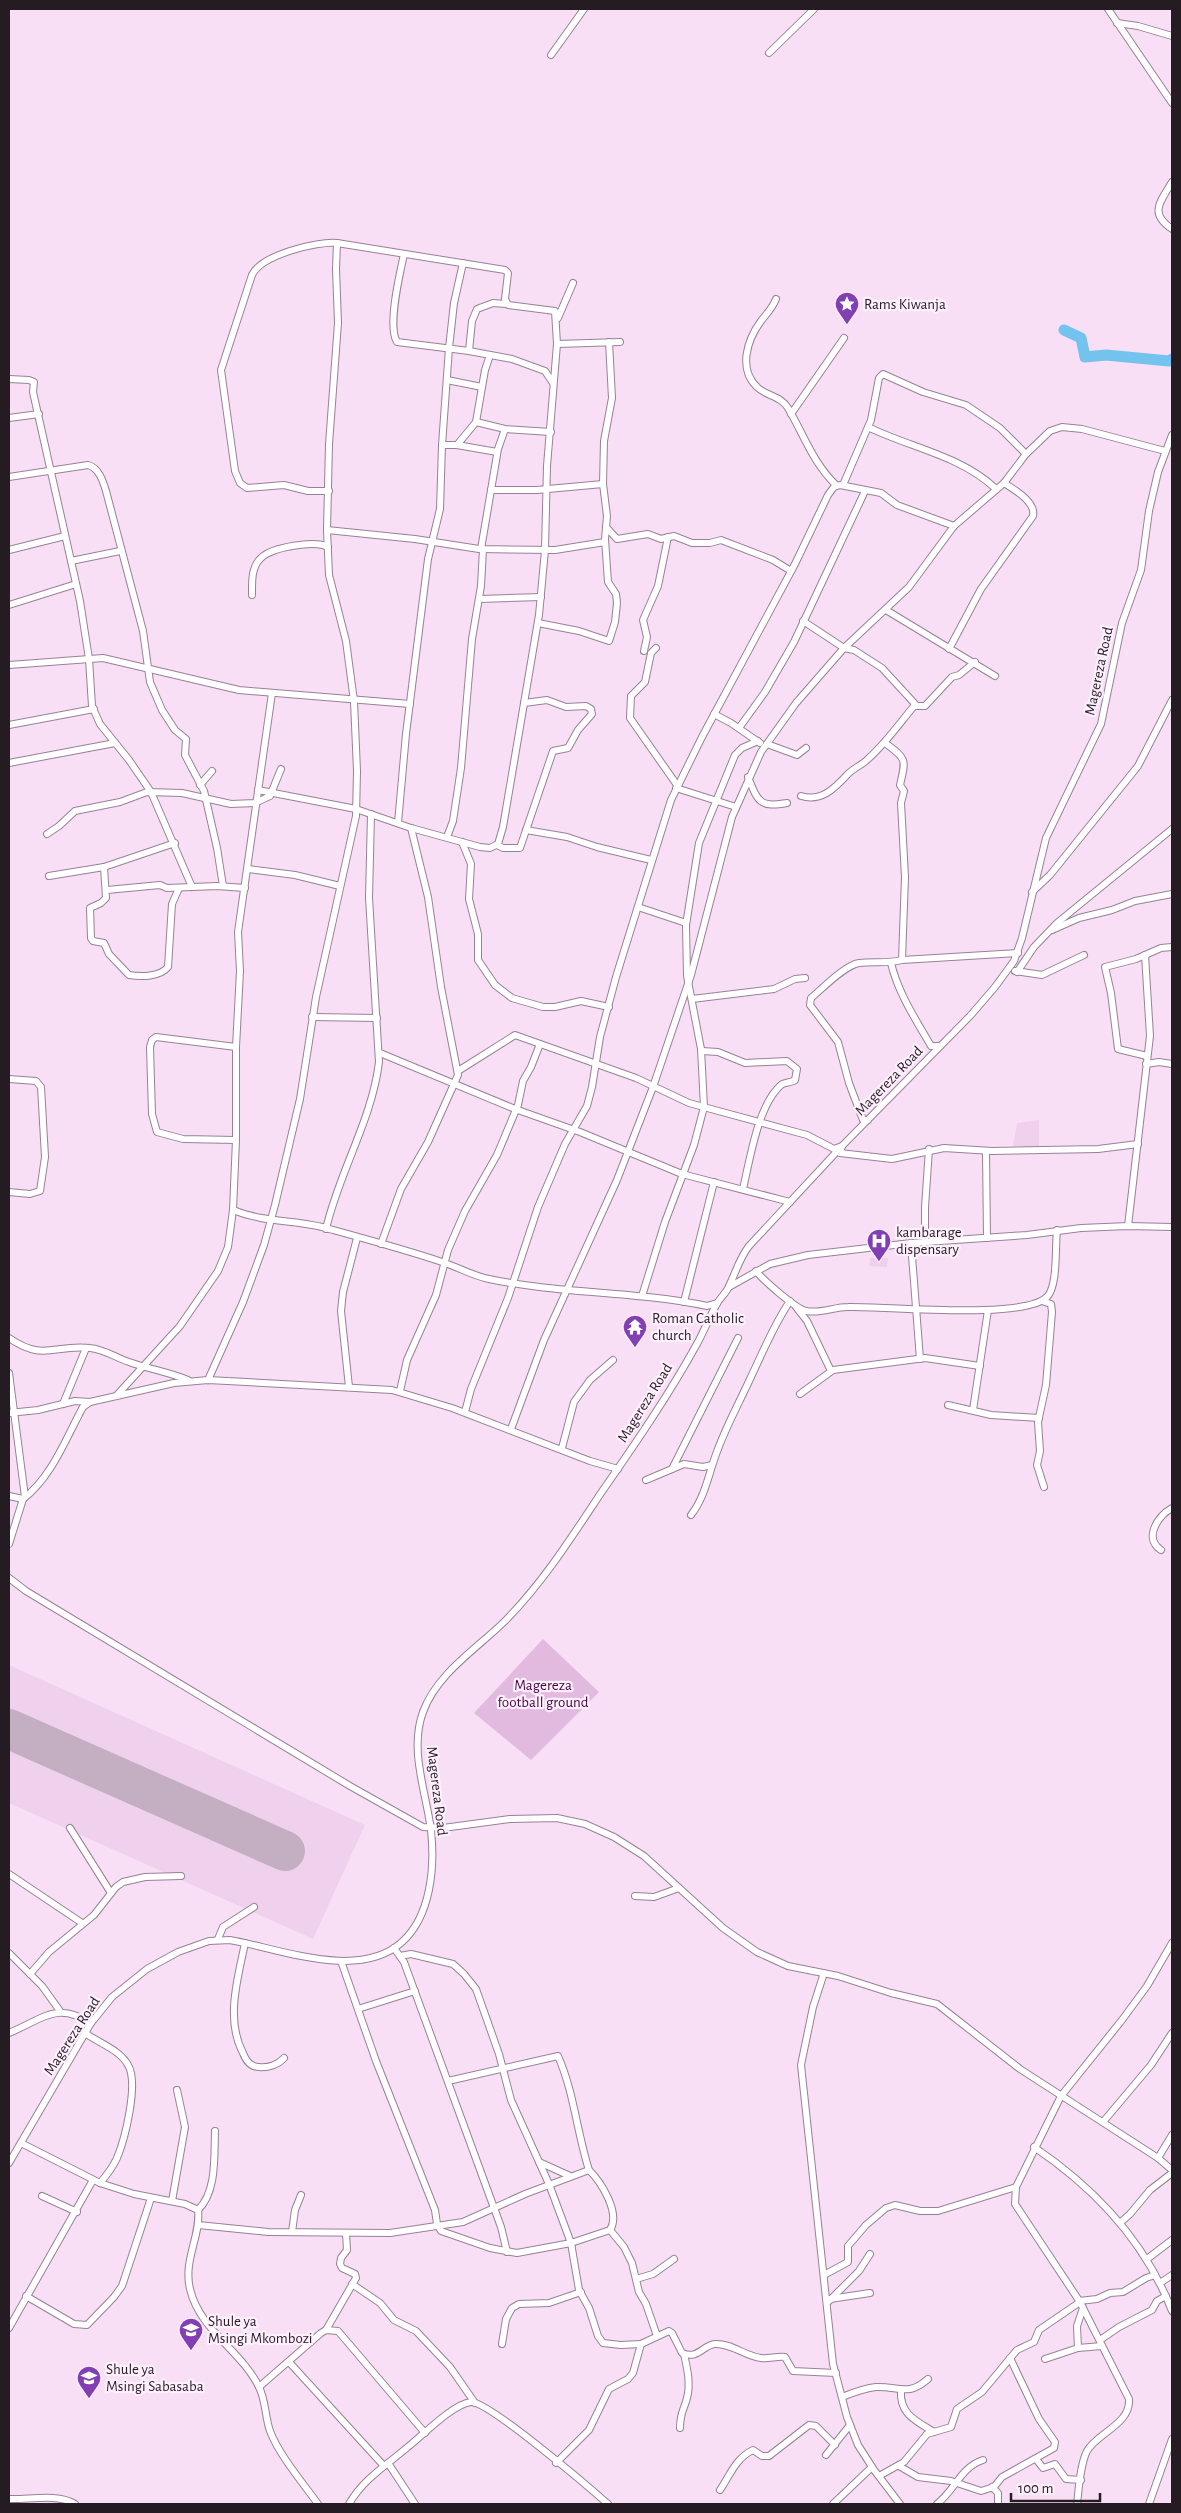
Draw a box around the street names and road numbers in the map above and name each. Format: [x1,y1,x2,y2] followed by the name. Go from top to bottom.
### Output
[1082,625,1116,717] street label: Magereza Road
[852,1043,926,1119] street label: Magereza Road
[615,1361,675,1445] street label: Magereza Road
[424,1745,450,1837] street label: Magereza Road
[41,1994,103,2078] street label: Magereza Road

